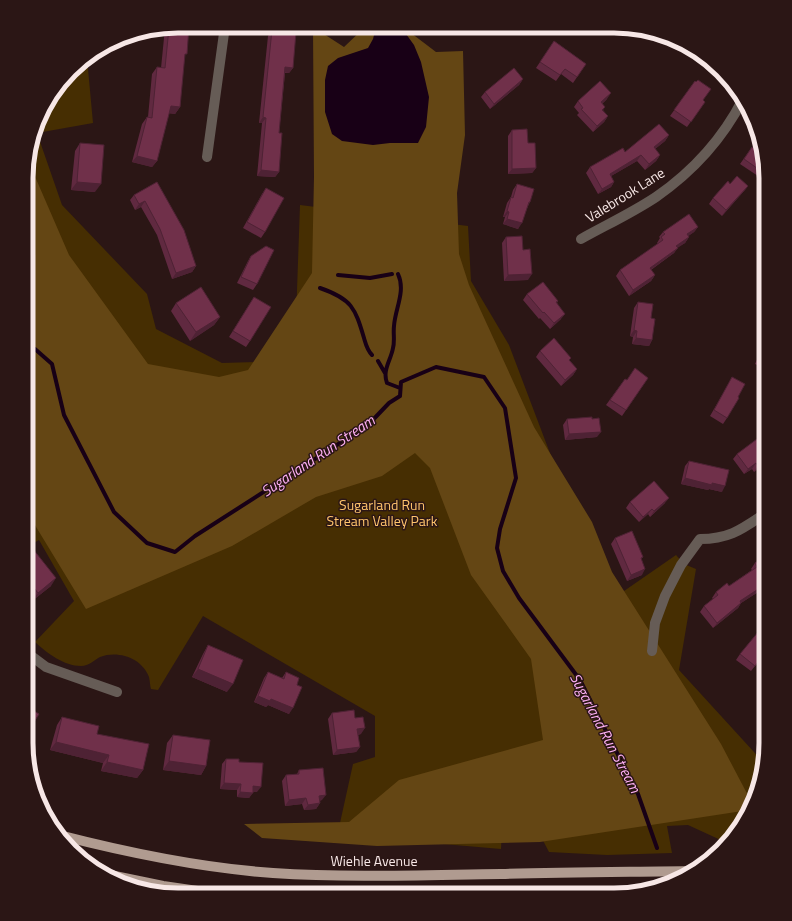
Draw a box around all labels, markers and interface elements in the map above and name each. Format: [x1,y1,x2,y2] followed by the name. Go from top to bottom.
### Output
[581,162,668,227] street label: Valebrook Lane
[256,409,379,502] water label: Sugarland Run Stream
[327,494,438,531] park label: Sugarland Run Stream Valley Park
[564,669,647,797] water label: Sugarland Run Stream
[330,850,418,871] street label: Wiehle Avenue

